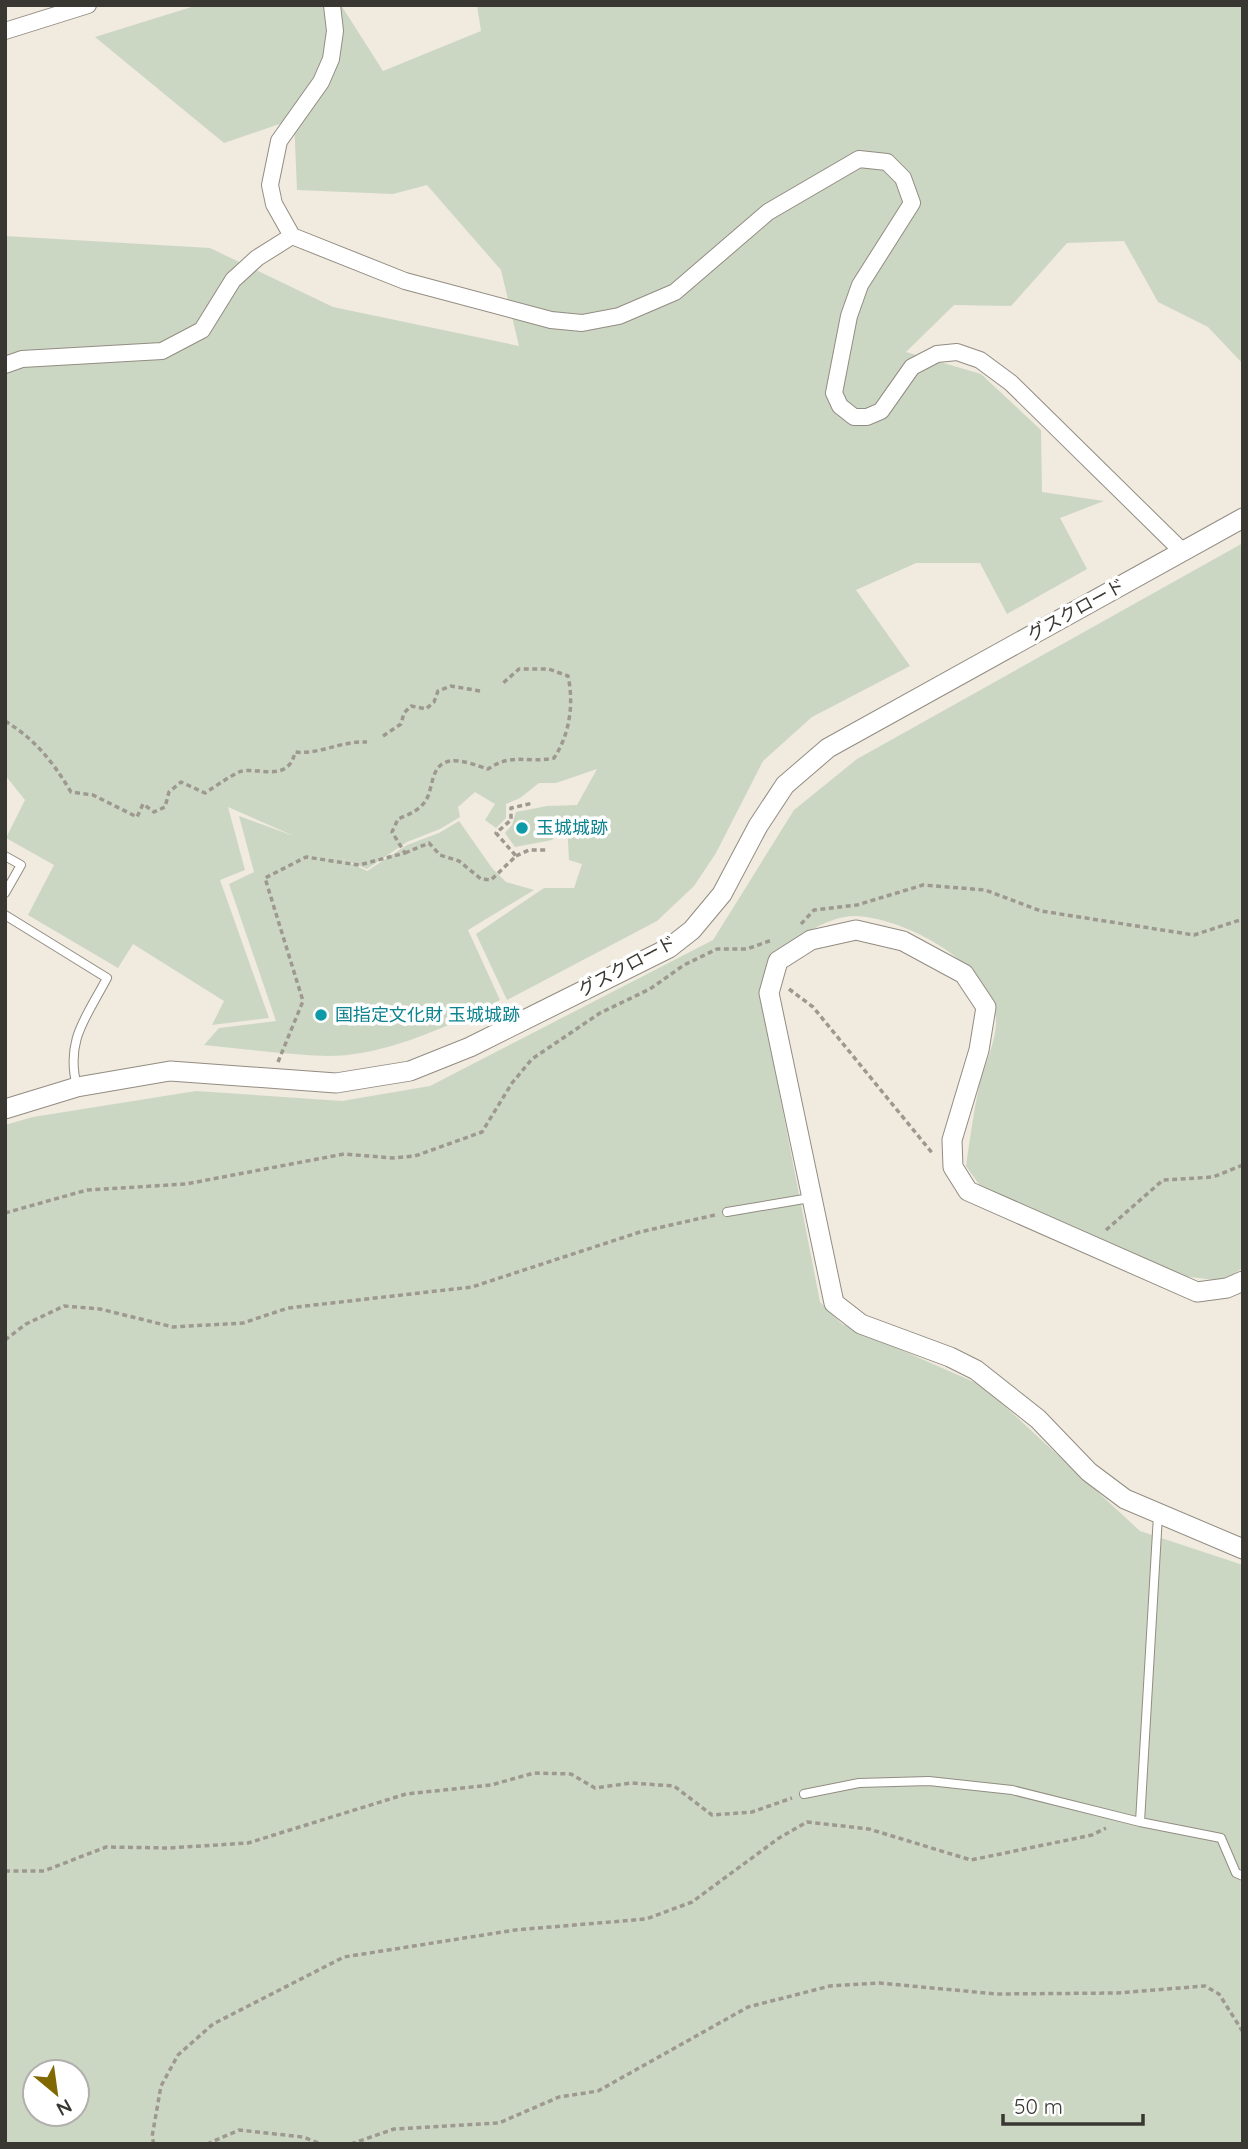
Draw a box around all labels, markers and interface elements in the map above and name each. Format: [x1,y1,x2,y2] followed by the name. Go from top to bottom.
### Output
[1023,573,1129,646] street label: グスクロード
[536,816,608,839] place label: 玉城城跡
[514,820,530,836] marker: 玉城城跡
[574,930,680,1001] street label: グスクロード
[335,1003,520,1026] place label: 国指定文化財 玉城城跡
[313,1007,329,1023] marker: 国指定文化財 玉城城跡
[21,2058,91,2128] north arrow
[1003,2082,1143,2126] scale bar
[1014,2093,1063,2119] text: 50 m
[52,2094,76,2122] text: N

